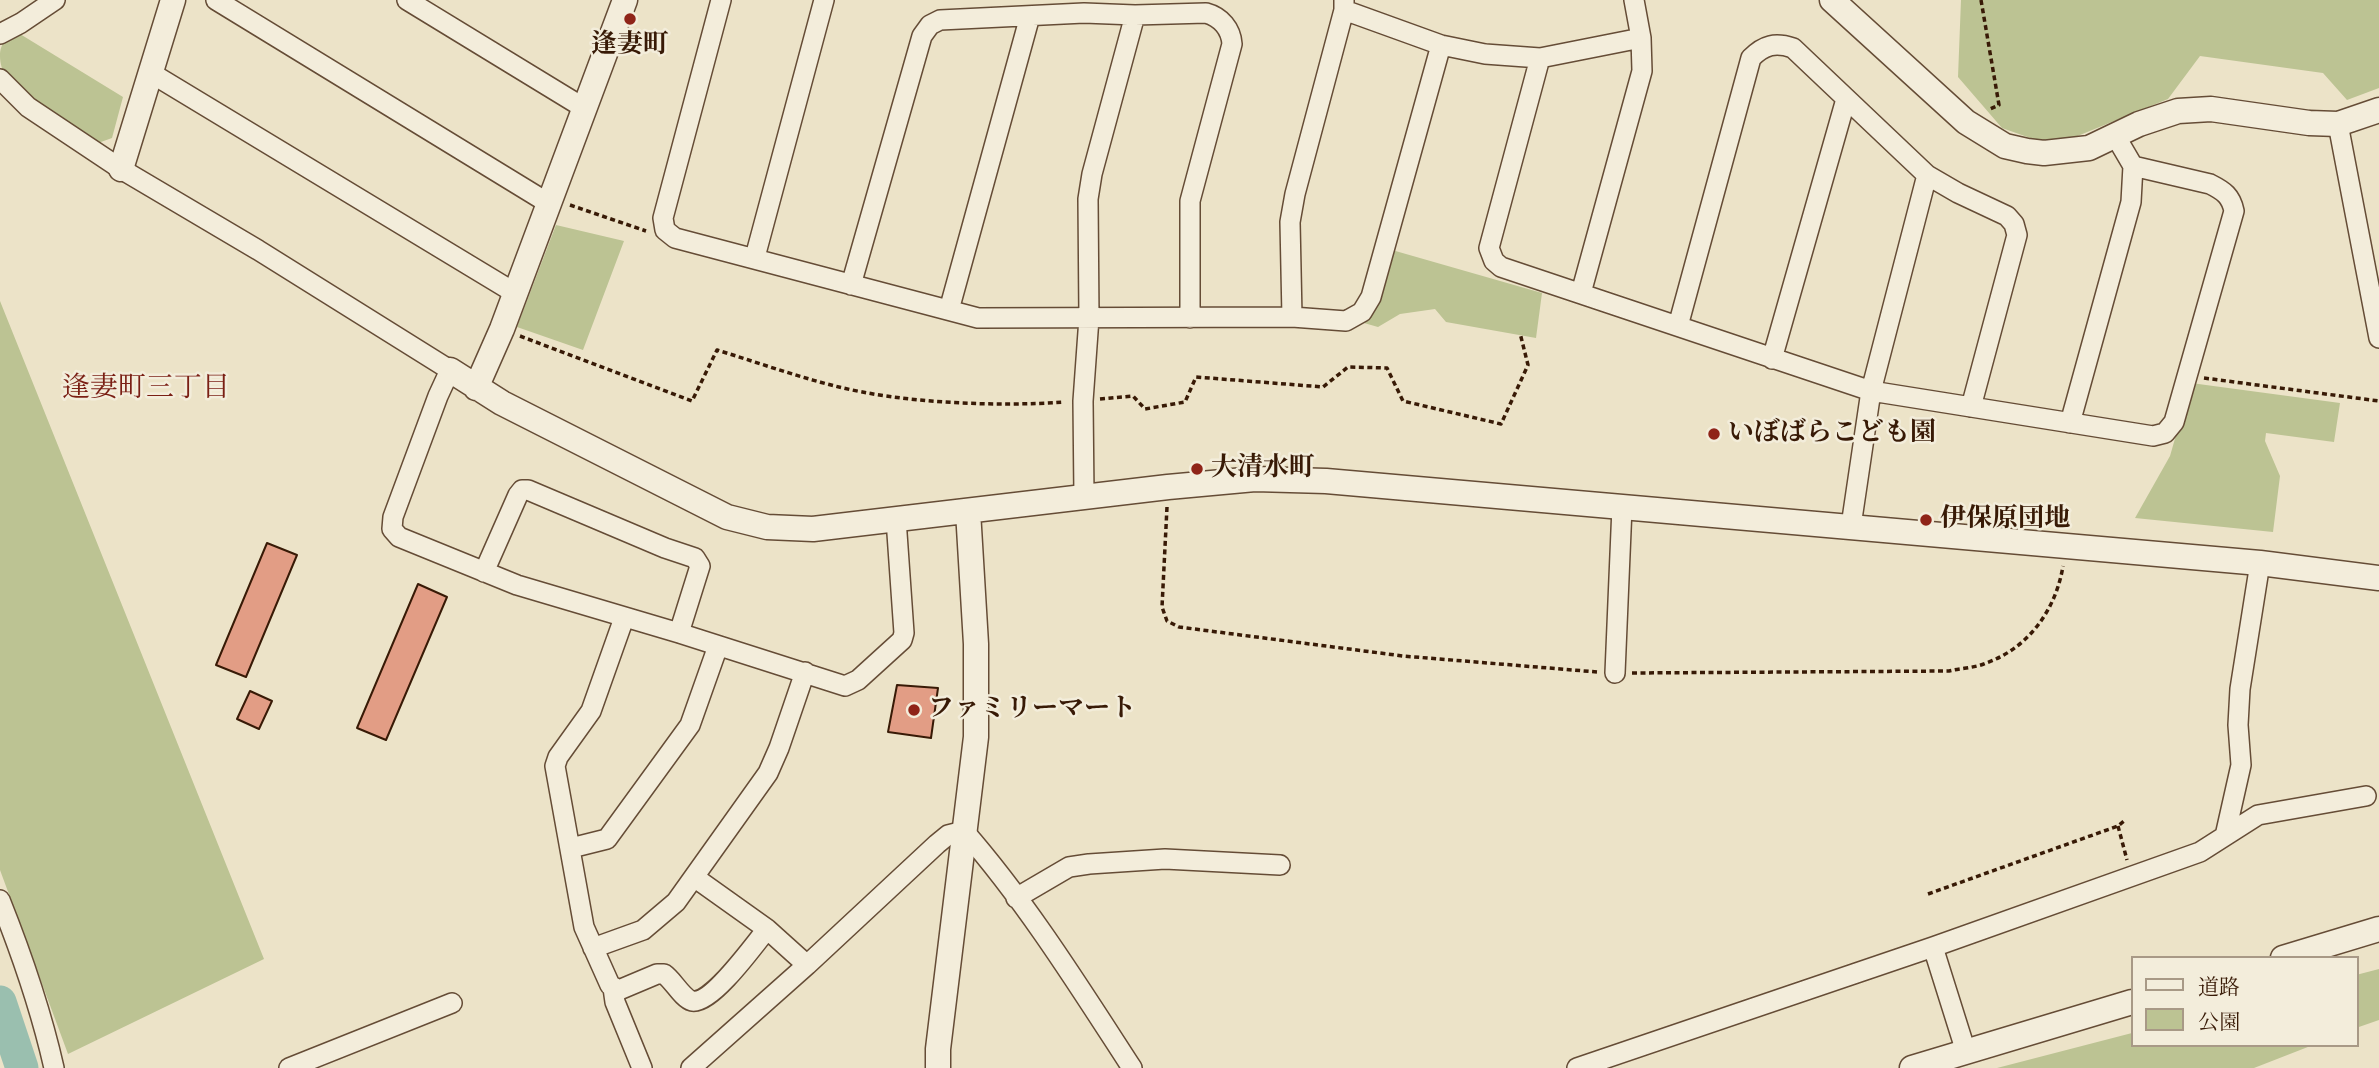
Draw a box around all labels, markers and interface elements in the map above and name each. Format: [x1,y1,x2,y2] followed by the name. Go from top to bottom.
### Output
[622,11,638,27] marker: 逢妻町
[591,30,669,62] place label: 逢妻町
[62,372,230,406] district label: 逢妻町三丁目
[1728,418,1936,450] place label: いぼばらこども園
[1706,426,1722,442] marker: いぼばらこども園
[1211,453,1315,485] place label: 大清水町
[1189,461,1205,477] marker: 大清水町
[1940,504,2070,536] place label: 伊保原団地
[1918,512,1934,528] marker: 伊保原団地
[928,694,1136,726] place label: ファミリーマート
[906,702,922,718] marker: ファミリーマート
[2130,956,2358,1047] legend
[2198,975,2240,999] text: 道路
[2198,1010,2240,1034] text: 公園

